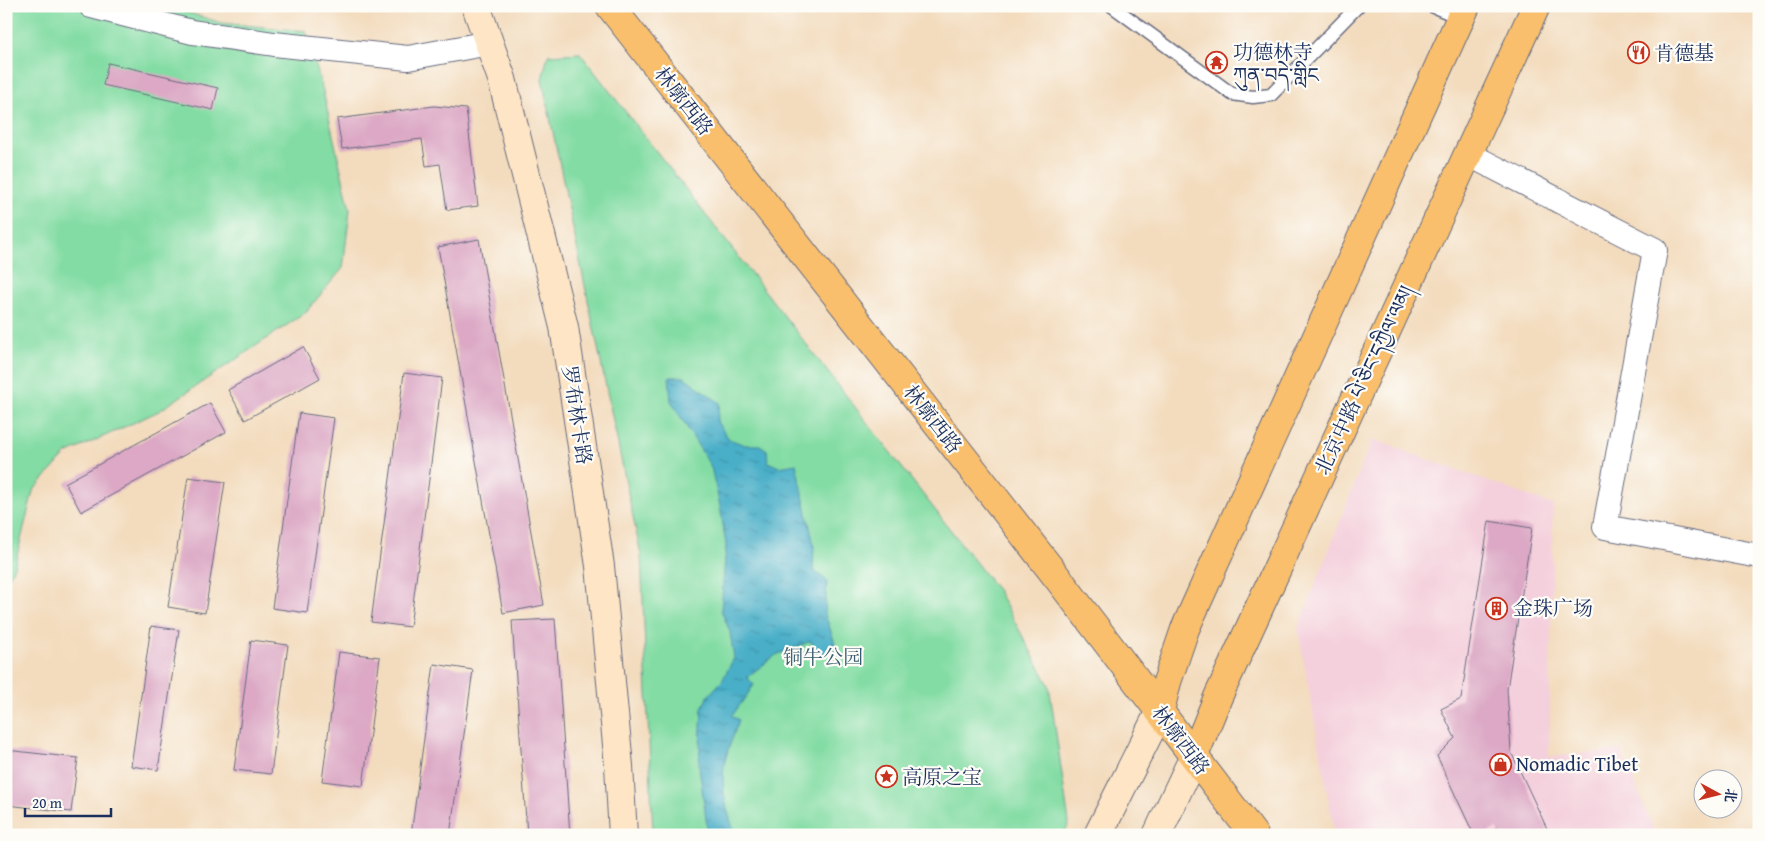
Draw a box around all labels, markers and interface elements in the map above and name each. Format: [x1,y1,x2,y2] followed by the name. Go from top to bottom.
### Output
[1233,37,1320,92] place label: 功德林寺 ཀུན་བདེ་གླིང
[1654,38,1714,67] place label: 肯德基
[1626,41,1650,65] restaurant icon: 肯德基
[1205,51,1229,75] temple icon: 功德林寺 ཀུན་བདེ་གླིང
[648,60,720,141] street label: 林廓西路
[1307,280,1423,480] street label: 北京中路 པེ་ཅིང་དཀྱིལ་ལམ།
[555,363,600,467] street label: 罗布林卡路
[897,378,969,459] street label: 林廓西路
[1513,593,1593,622] place label: 金珠广场
[1485,596,1509,620] building icon: 金珠广场
[783,642,863,671] park label: 铜牛公园
[1146,699,1217,780] street label: 林廓西路
[1516,749,1638,778] place label: Nomadic Tibet
[1488,752,1512,776] shop icon: Nomadic Tibet
[902,762,982,791] place label: 高原之宝
[874,765,898,789] place icon: 高原之宝
[1692,768,1742,818] north arrow
[25,786,111,818] scale bar
[1720,787,1742,804] text: 北
[32,792,63,813] text: 20 m

